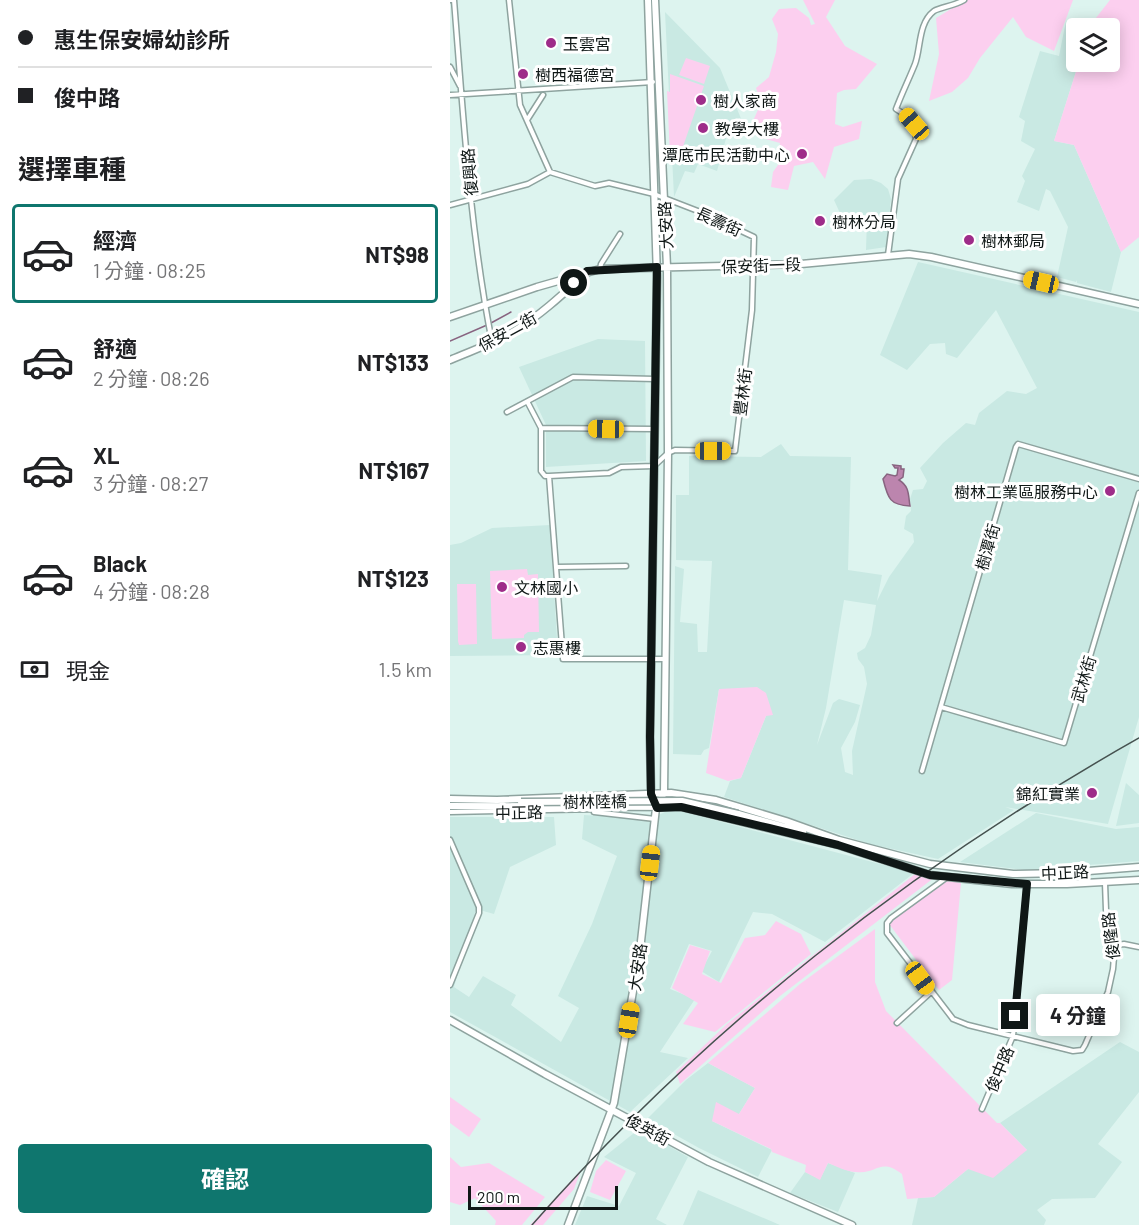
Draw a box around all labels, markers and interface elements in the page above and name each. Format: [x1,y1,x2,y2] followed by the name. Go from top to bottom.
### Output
[1066,18,1120,72] map controls
[1066,18,1120,72] button: layers
[54,26,230,52] text: 惠生保安婦幼診所
[563,34,611,53] place label: 玉雲宮
[544,36,558,50] marker: 玉雲宮
[535,65,615,84] place label: 樹西福德宮
[516,67,530,81] marker: 樹西福德宮
[54,84,120,110] text: 俊中路
[713,91,777,110] place label: 樹人家商
[694,93,708,107] marker: 樹人家商
[895,105,933,143] car
[715,119,779,138] place label: 教學大樓
[696,121,710,135] marker: 教學大樓
[662,145,790,164] place label: 潭底市民活動中心
[457,147,481,197] street label: 復興路
[795,147,809,161] marker: 潭底市民活動中心
[18,152,126,184] text: 選擇車種
[654,201,676,249] street label: 大安路
[693,203,745,239] street label: 長壽街
[832,212,896,231] place label: 樹林分局
[813,214,827,228] marker: 樹林分局
[21,227,75,281] icon: car
[93,227,137,253] text: 經濟
[981,231,1045,250] place label: 樹林郵局
[962,233,976,247] marker: 樹林郵局
[365,241,429,267] text: NT$98
[721,254,801,276] street label: 保安街一段
[93,258,206,282] text: 1 分鐘 · 08:25
[560,269,587,296] route start
[1021,269,1061,295] car
[474,307,540,355] street label: 保安二街
[21,335,75,389] icon: car
[93,335,137,361] text: 舒適
[357,349,429,375] text: NT$133
[93,366,209,390] text: 2 分鐘 · 08:26
[730,367,754,417] street label: 豐林街
[588,420,624,438] car
[93,442,119,468] text: XL
[695,442,731,460] car
[21,443,75,497] icon: car
[358,457,429,483] text: NT$167
[93,471,208,495] text: 3 分鐘 · 08:27
[954,482,1098,501] place label: 樹林工業區服務中心
[1103,484,1117,498] marker: 樹林工業區服務中心
[971,521,1003,573] street label: 樹潭街
[93,550,147,576] text: Black
[21,551,75,605] icon: car
[357,565,429,591] text: NT$123
[514,578,578,597] place label: 文林國小
[93,579,210,603] text: 4 分鐘 · 08:28
[495,580,509,594] marker: 文林國小
[533,638,581,657] place label: 志惠樓
[514,640,528,654] marker: 志惠樓
[18,653,51,686] icon: cash
[1067,653,1099,705] street label: 武林街
[66,657,110,683] text: 現金
[379,657,432,681] text: 1.5 km
[1016,784,1080,803] place label: 錦紅實業
[1085,786,1099,800] marker: 錦紅實業
[563,791,627,811] street label: 樹林陸橋
[495,802,543,822] street label: 中正路
[639,844,661,882] car
[1041,861,1089,883] street label: 中正路
[1098,911,1122,961] street label: 俊隆路
[624,942,650,992] street label: 大安路
[902,958,938,998] car
[1036,995,1120,1037] callout: 4 分鐘
[617,1001,641,1039] car
[1001,1002,1028,1029] route end
[1050,1003,1106,1027] text: 4 分鐘
[981,1043,1017,1095] street label: 俊中路
[622,1109,674,1149] street label: 俊英街
[18,1144,432,1213] button: 確認
[468,1183,618,1210] scale bar
[477,1187,520,1206] text: 200 m

